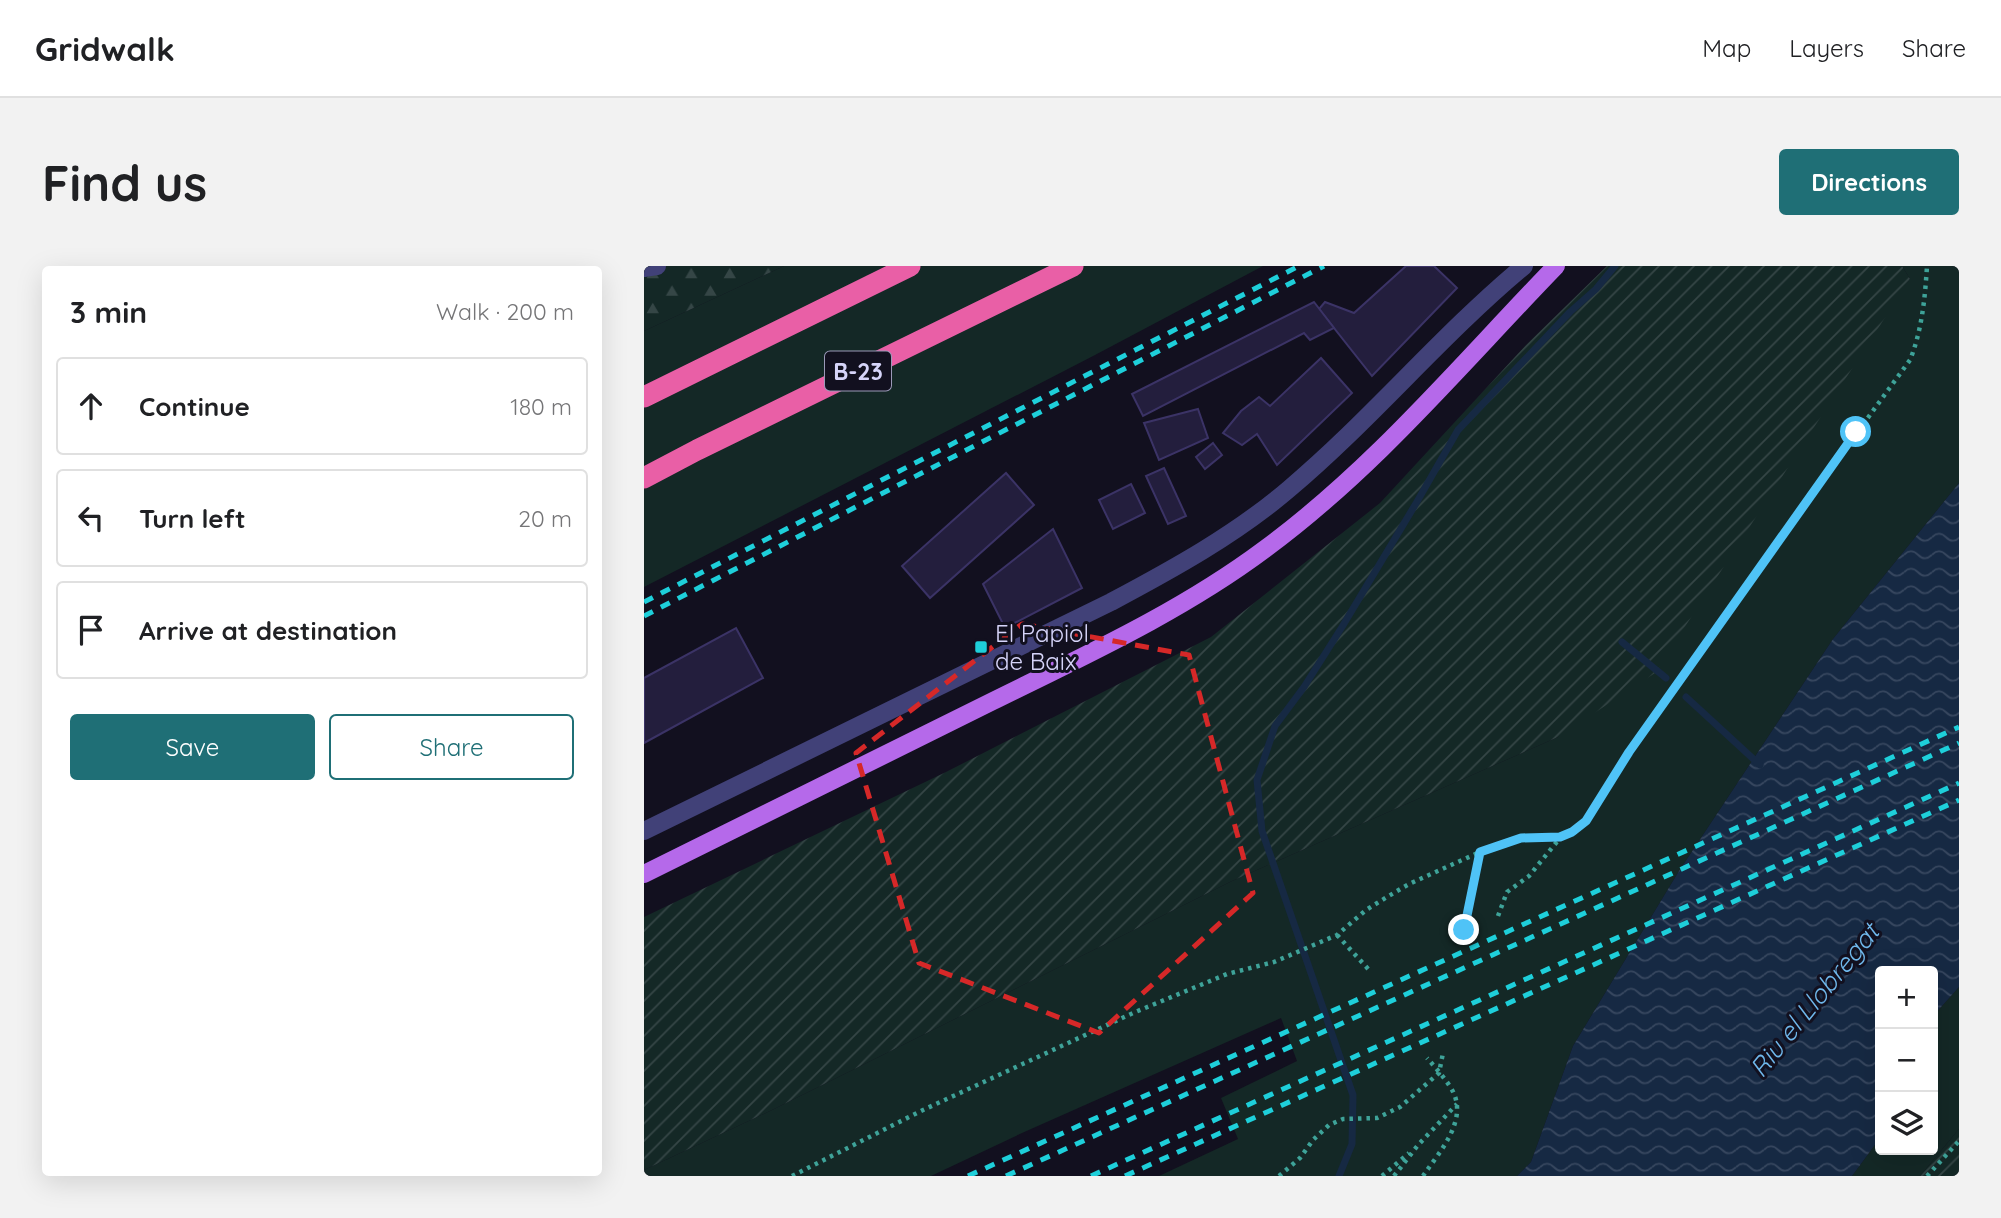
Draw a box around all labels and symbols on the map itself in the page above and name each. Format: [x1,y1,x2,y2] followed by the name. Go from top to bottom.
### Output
[825,352,891,390] road number: B-23
[1840,416,1871,447] route start
[995,618,1089,676] place label: El Papiol de Baix
[973,639,989,655] marker: El Papiol de Baix
[1448,914,1479,945] route end
[1742,914,1888,1084] water label: Riu el Llobregat

